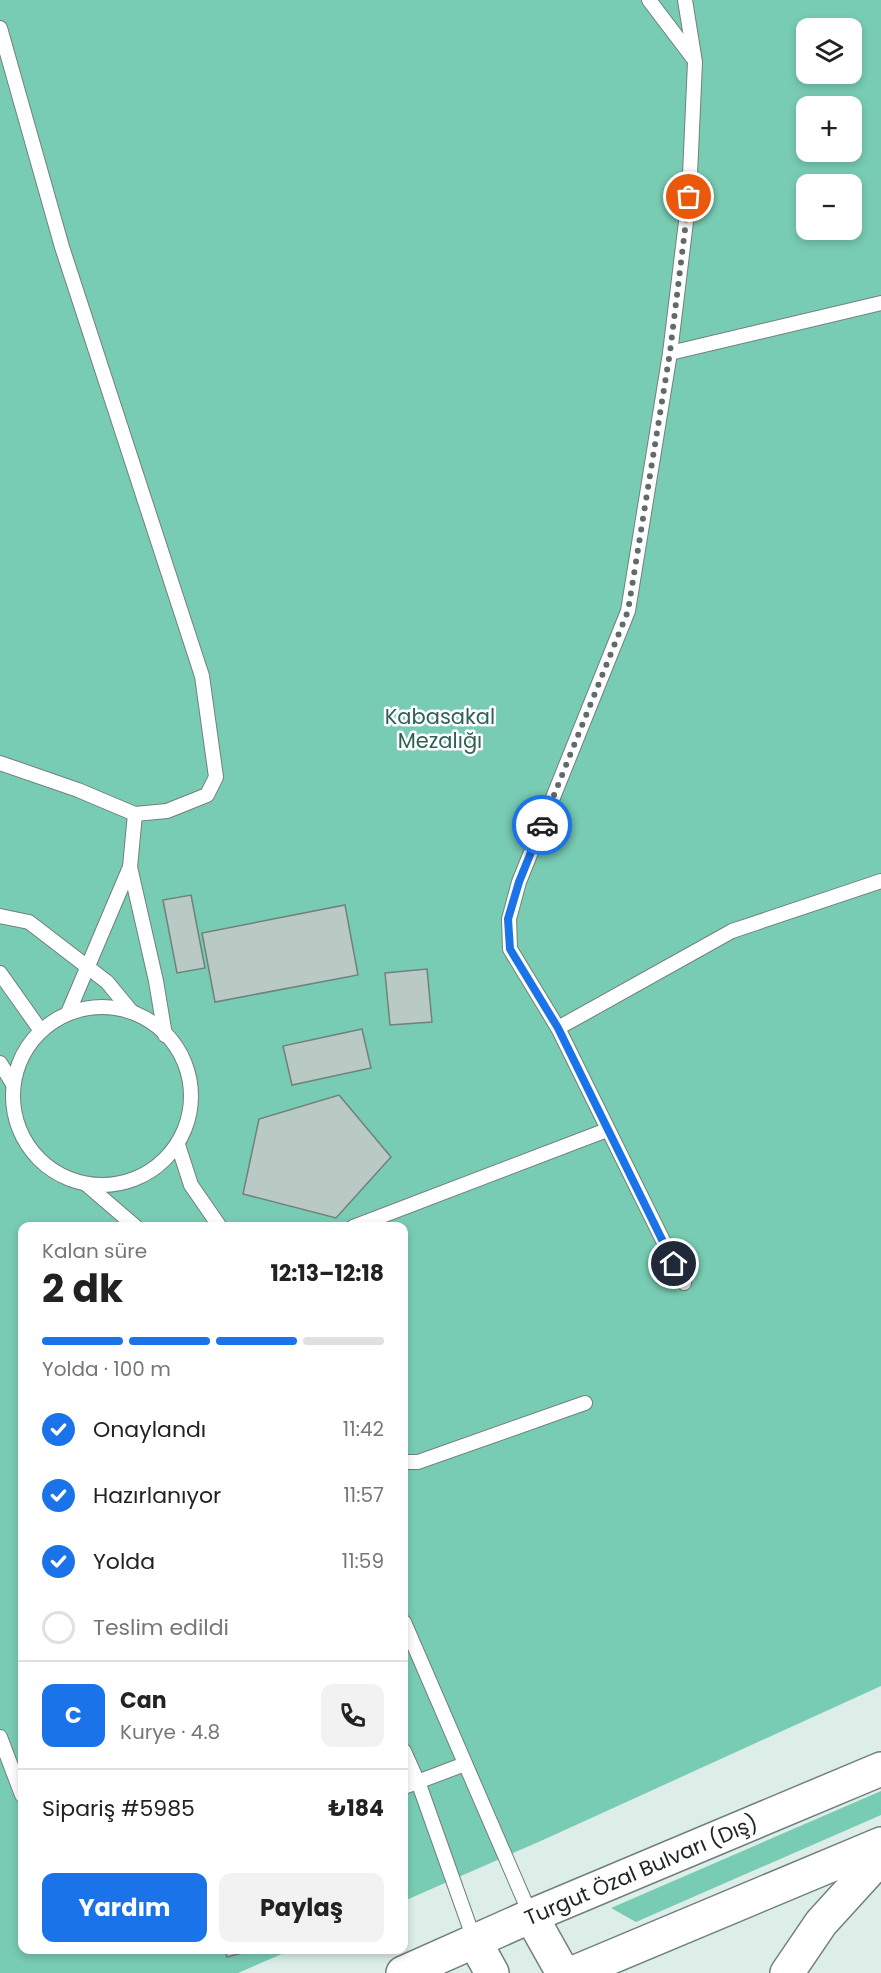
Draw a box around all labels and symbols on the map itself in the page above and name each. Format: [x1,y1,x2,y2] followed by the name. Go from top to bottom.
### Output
[663,171,714,222] pin
[385,702,495,755] park label: Kabasakal Mezalığı
[512,795,572,855] courier
[648,1238,699,1289] pin
[520,1808,762,1932] street label: Turgut Özal Bulvarı (Dış)

